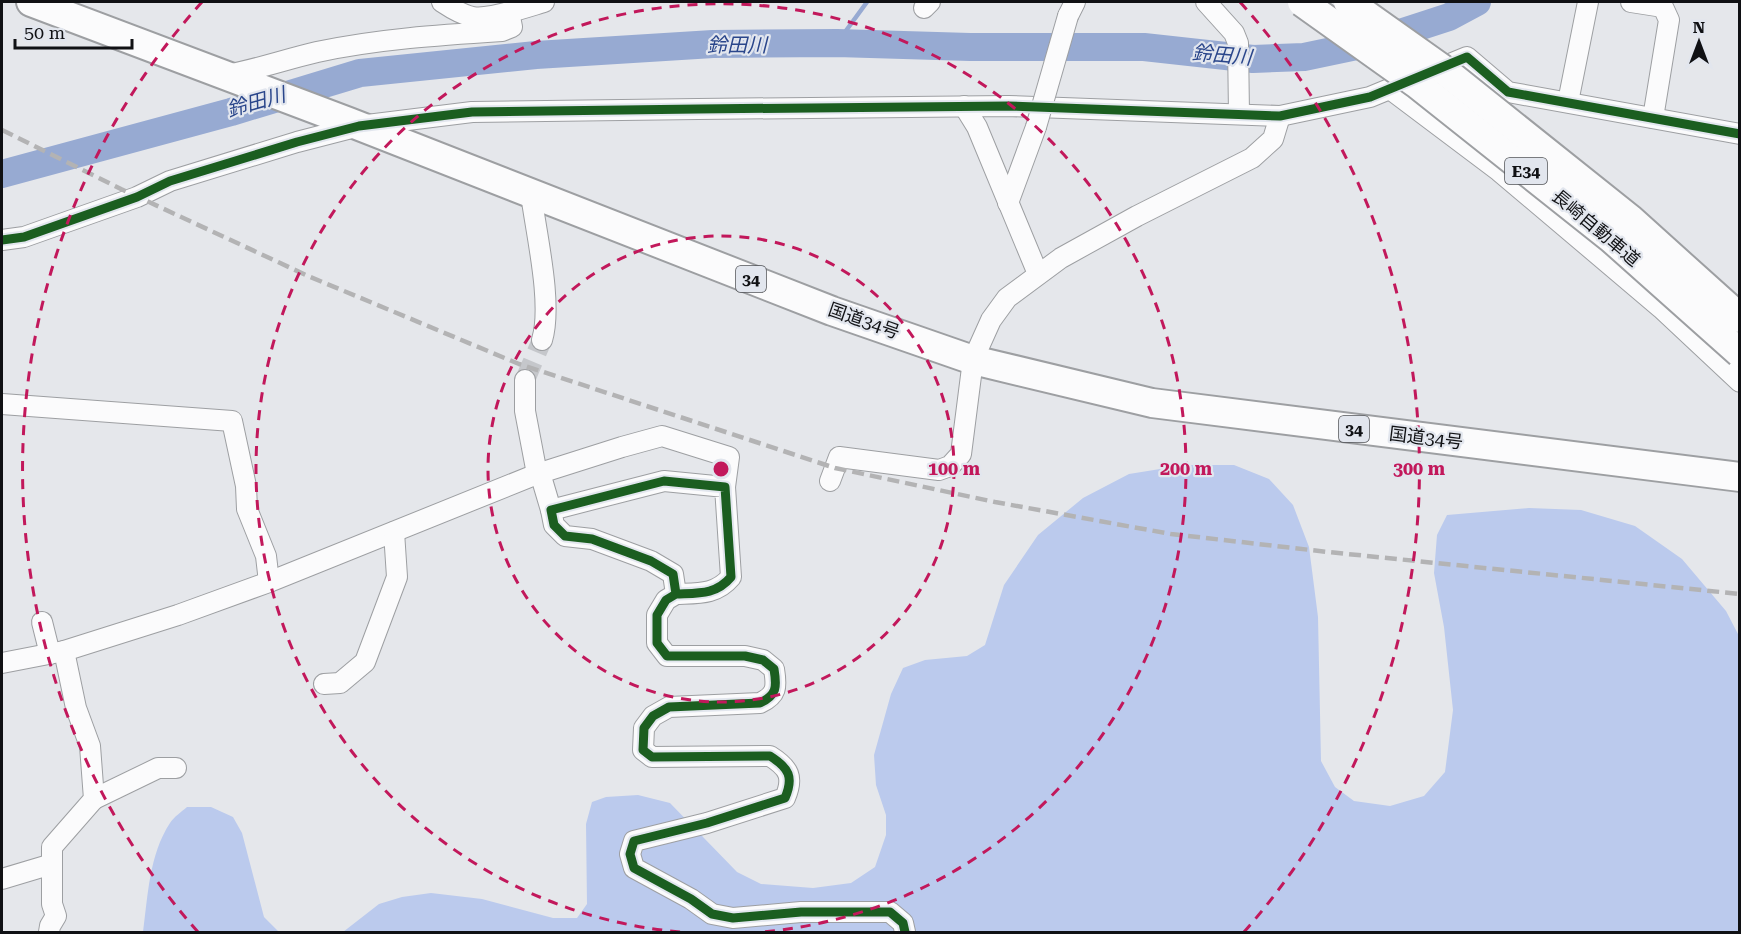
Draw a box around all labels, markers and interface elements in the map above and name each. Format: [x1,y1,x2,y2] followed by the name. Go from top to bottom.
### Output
[15,12,132,50] scale bar
[1669,12,1729,72] north arrow
[1693,18,1705,37] text: N
[24,22,65,43] text: 50 m
[707,33,769,57] water label: 鈴田川
[1191,40,1255,70] water label: 鈴田川
[224,82,290,122] water label: 鈴田川
[1505,158,1547,184] road number: E34
[1548,185,1644,270] street label: 長崎自動車道
[736,266,766,292] road number: 34
[826,299,903,343] street label: 国道34号
[1339,416,1369,442] road number: 34
[1388,423,1464,452] street label: 国道34号
[928,458,981,479] text: 100 m
[1160,458,1213,479] text: 200 m
[1393,458,1446,479] text: 300 m
[711,459,731,479] centre of rings

